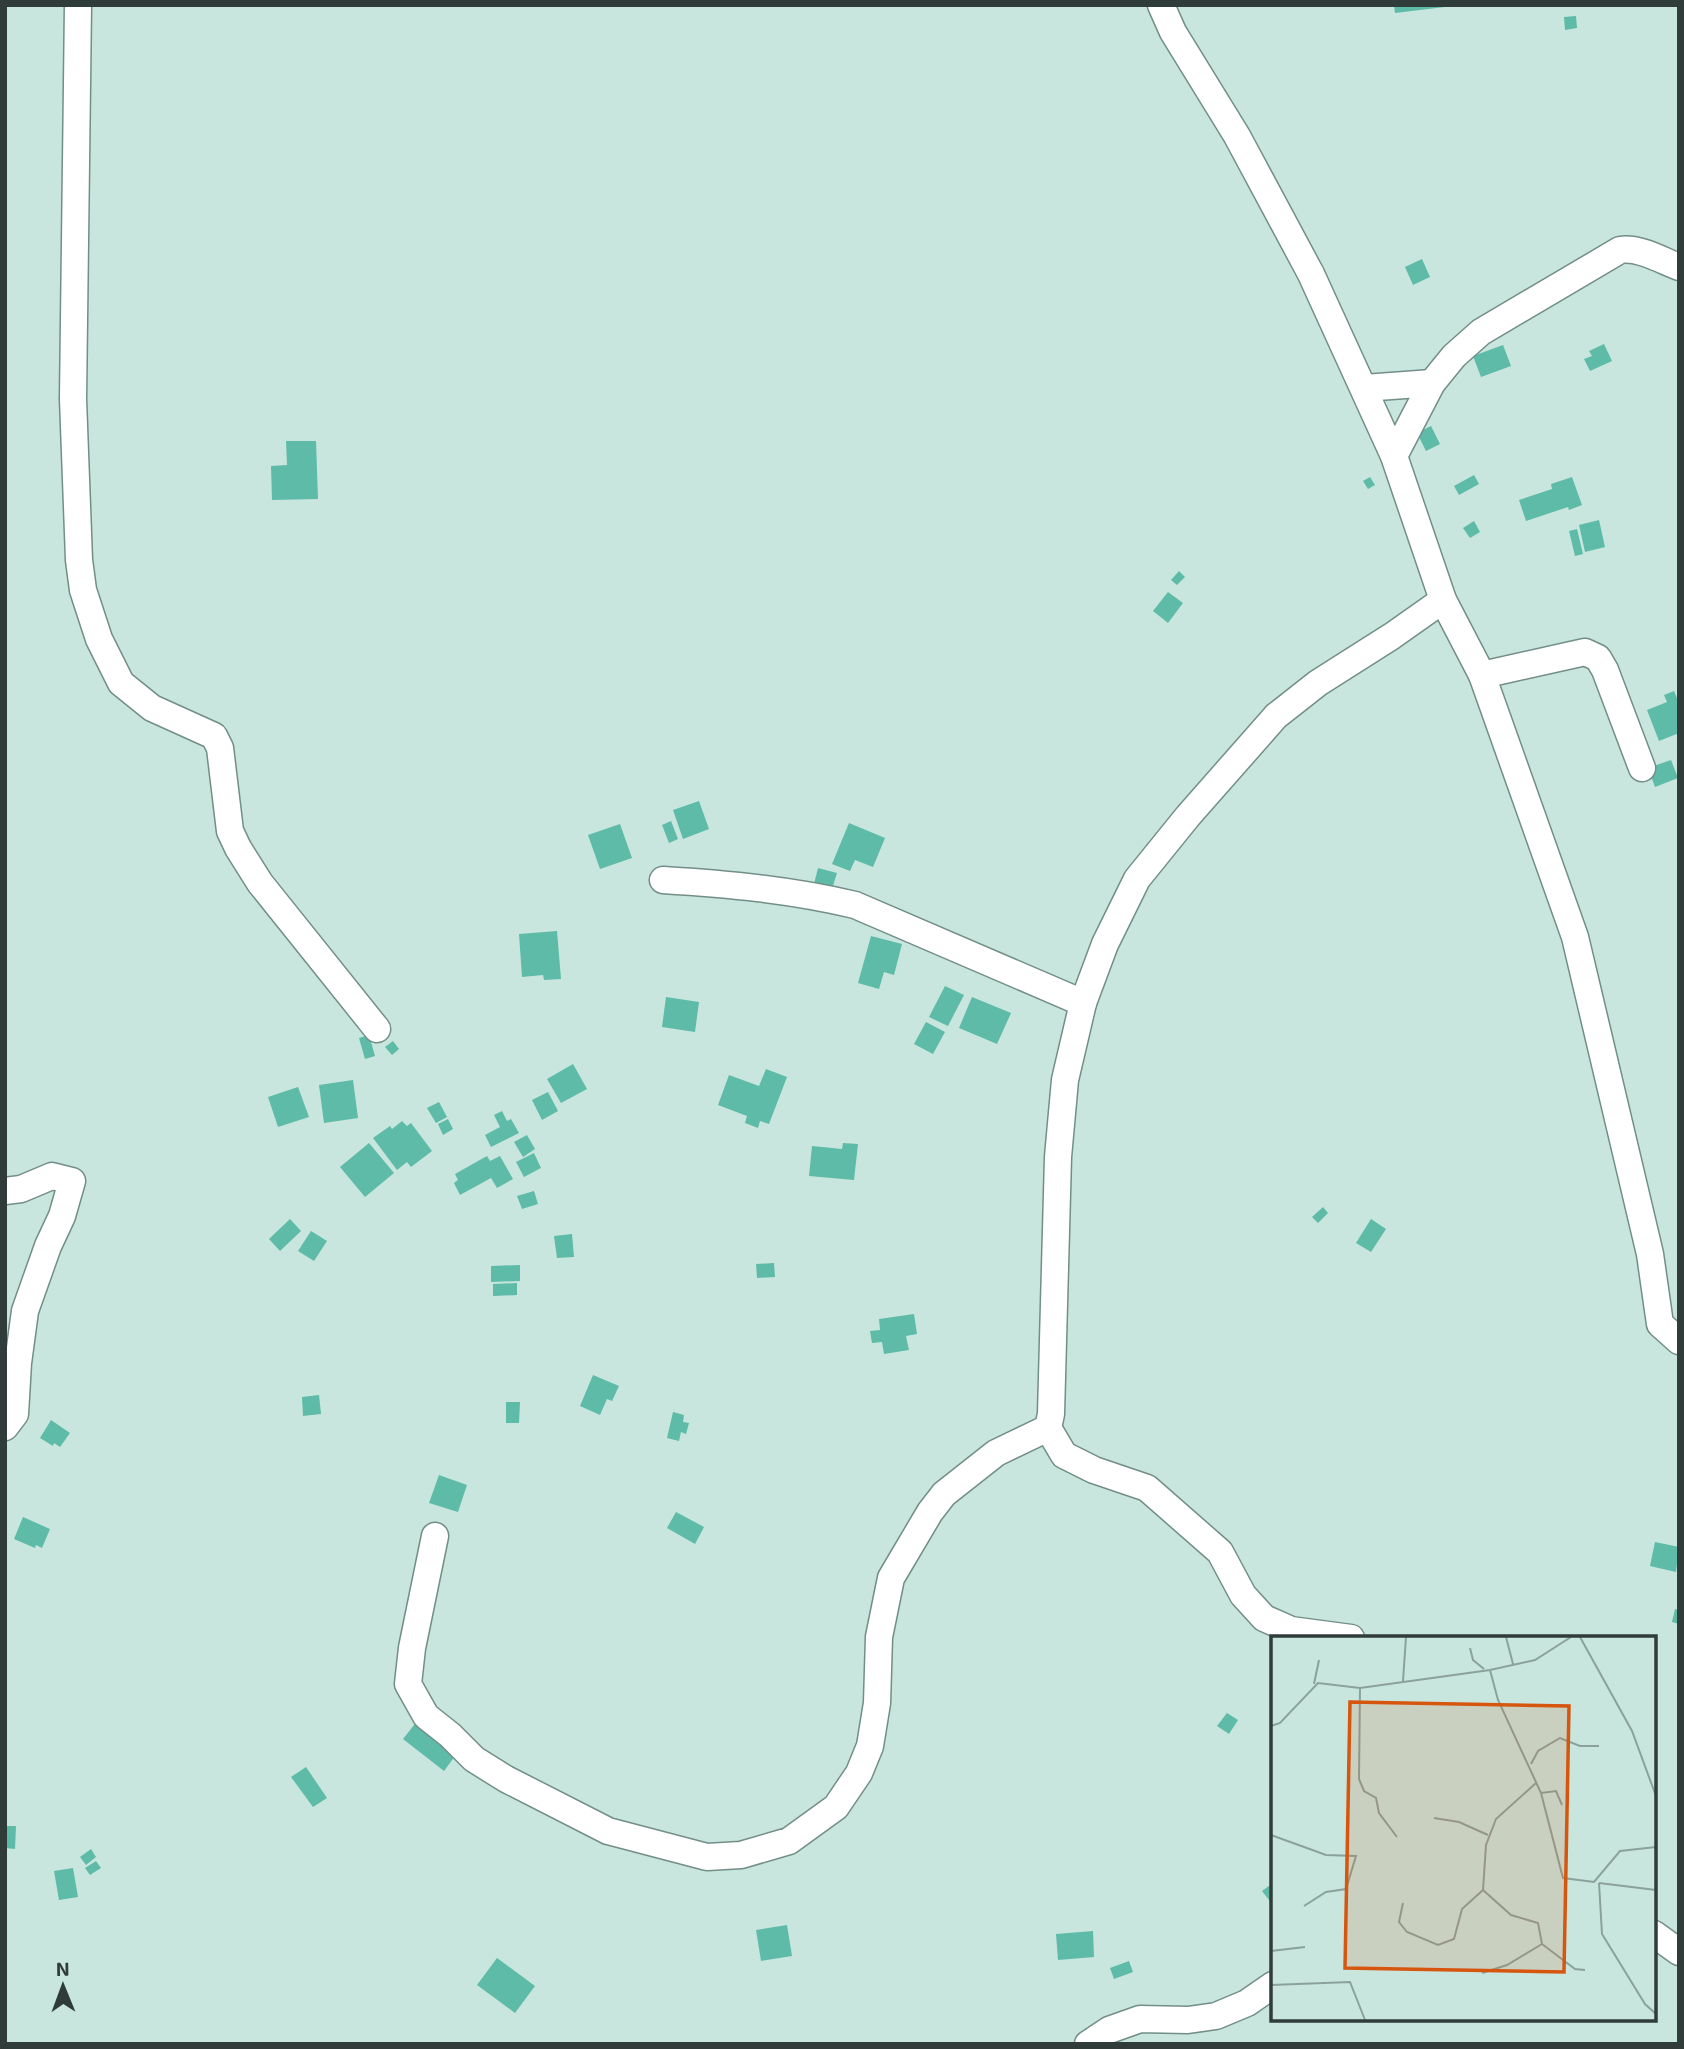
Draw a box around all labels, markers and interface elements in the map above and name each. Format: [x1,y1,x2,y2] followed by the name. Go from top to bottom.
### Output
[1271,1636,1656,2021] inset map
[28,1951,98,2021] north arrow
[56,1957,70,1980] text: N

